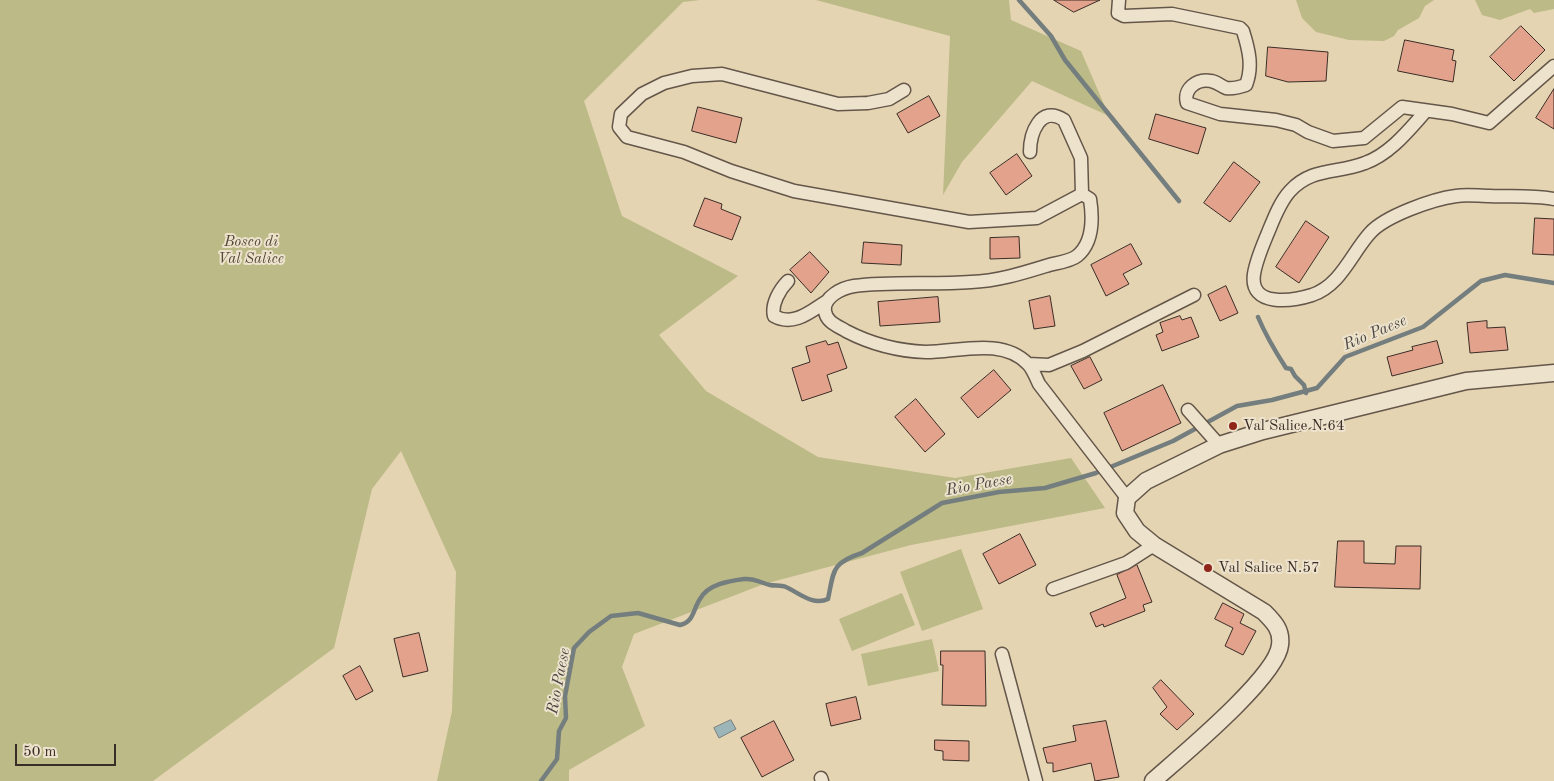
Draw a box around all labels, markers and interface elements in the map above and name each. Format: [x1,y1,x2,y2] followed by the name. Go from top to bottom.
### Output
[218,233,284,268] park label: Bosco di Val Salice
[1340,311,1410,355] water label: Rio Paese
[1243,417,1345,435] place label: Val Salice N.64
[1227,420,1239,432] marker: Val Salice N.64
[944,470,1014,500] water label: Rio Paese
[1218,559,1320,577] place label: Val Salice N.57
[1202,562,1214,574] marker: Val Salice N.57
[543,646,575,716] water label: Rio Paese
[18,734,119,766] scale bar
[23,745,57,760] text: 50 m

